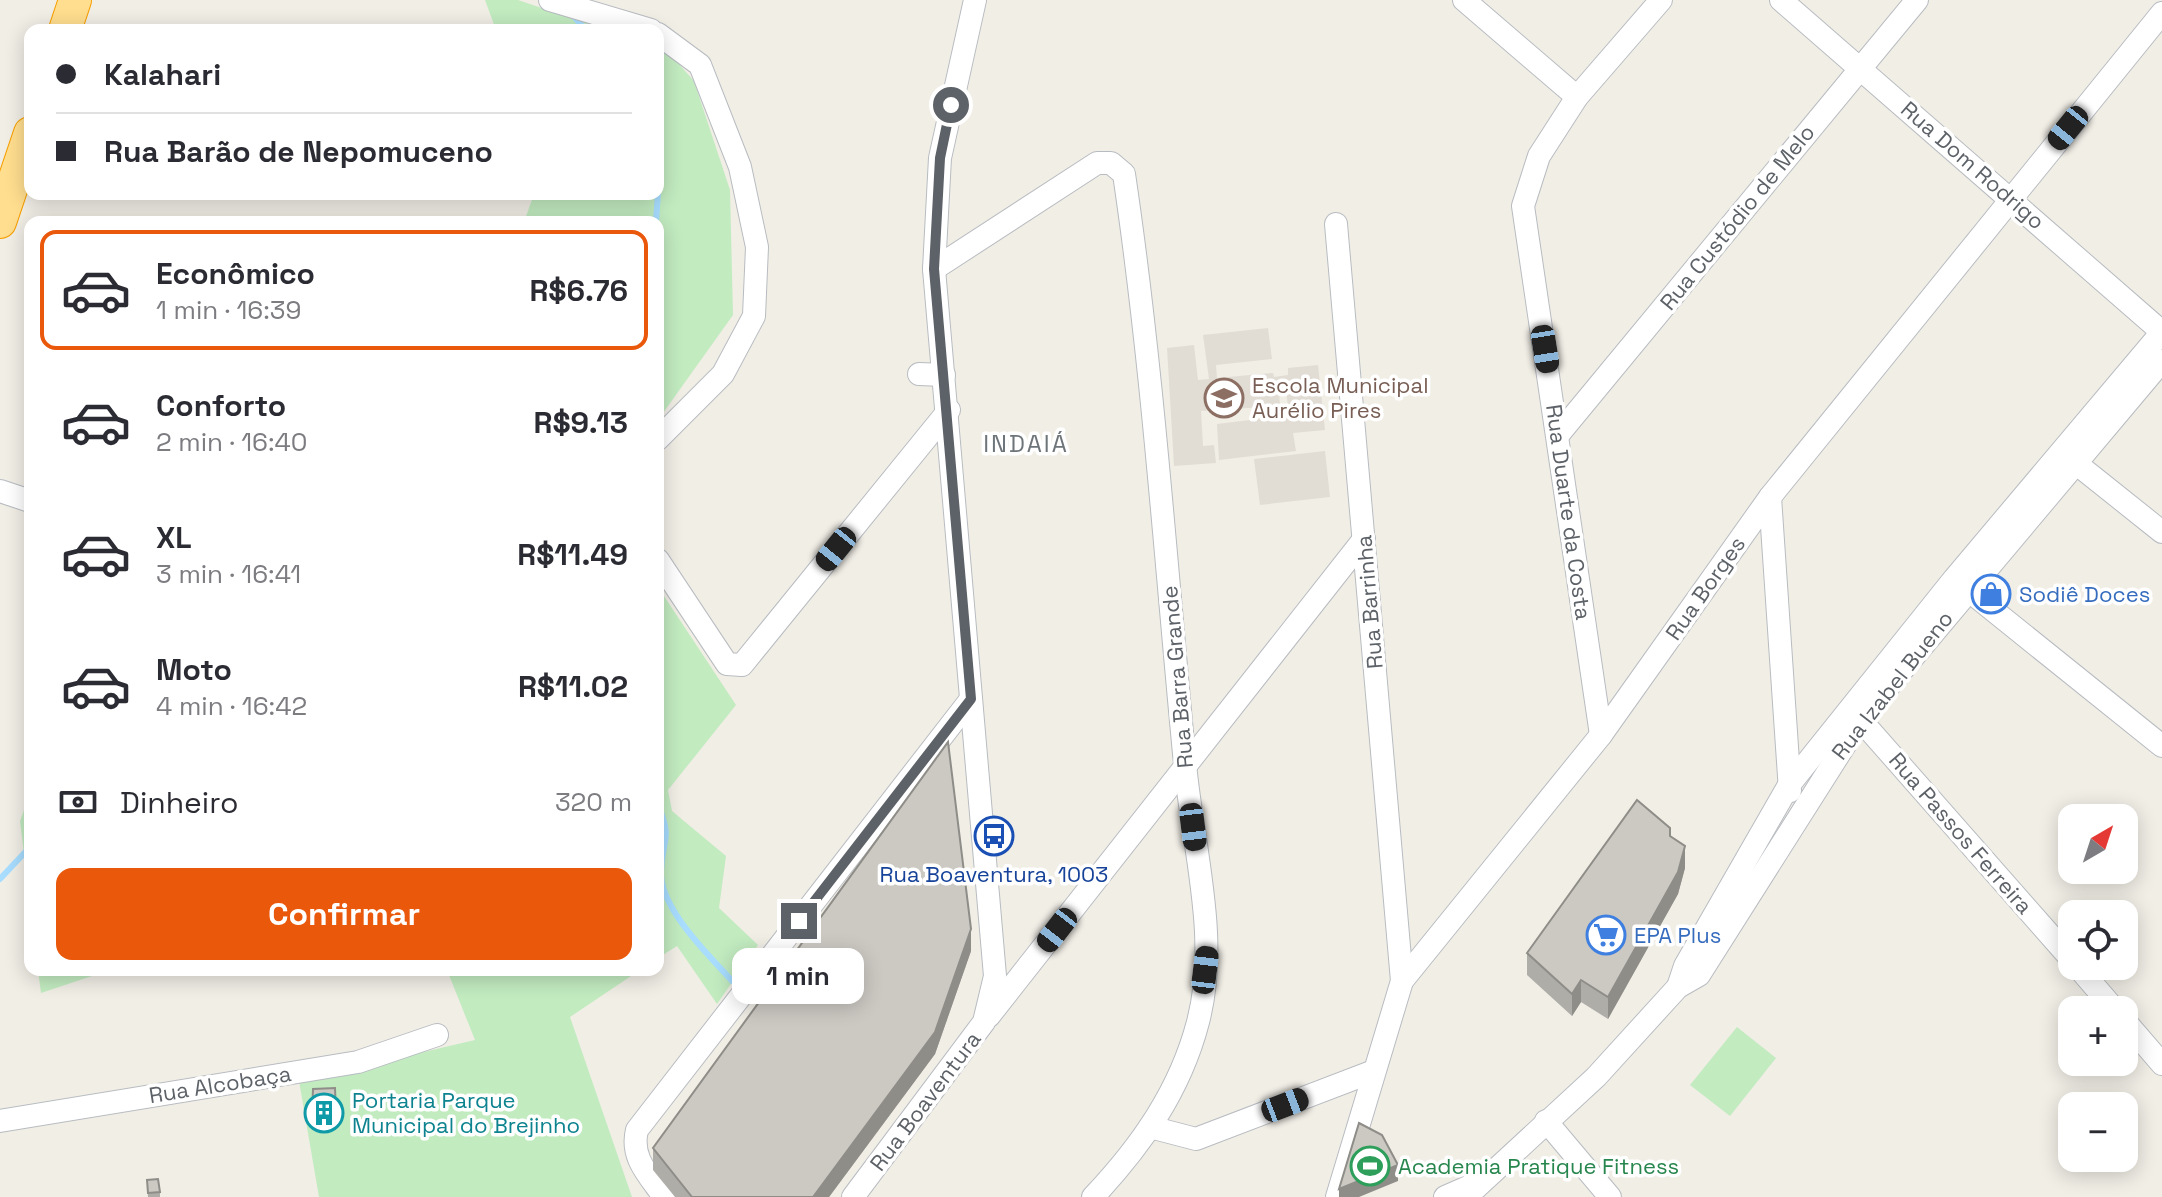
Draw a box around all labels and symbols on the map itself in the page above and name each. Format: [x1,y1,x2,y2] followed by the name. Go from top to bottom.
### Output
[933,87,969,123] route start
[1895,95,2051,235] street label: Rua Dom Rodrigo
[2044,102,2092,154] car
[1654,119,1820,315] street label: Rua Custódio de Melo
[1529,323,1561,375] car
[1252,371,1429,424] place label: Escola Municipal Aurélio Pires
[1203,377,1245,419] school or university icon: Escola Municipal Aurélio Pires
[1540,402,1598,622] street label: Rua Duarte da Costa
[983,428,1069,459] district label: INDAIÁ
[812,523,860,575] car
[1659,531,1751,645] street label: Rua Borges
[1349,533,1389,670] street label: Rua Barrinha
[1970,573,2012,615] shop icon: Sodiê Doces
[2019,580,2150,608] place label: Sodiê Doces
[1155,585,1199,769] street label: Rua Barra Grande
[1825,605,1959,765] street label: Rua Izabel Bueno
[1883,746,2039,920] street label: Rua Passos Ferreira
[1178,802,1208,852] car
[2058,804,2138,884] north arrow
[973,815,1015,857] bus stop icon: Rua Boaventura, 1003
[880,860,1108,888] place label: Rua Boaventura, 1003
[781,903,817,939] route end
[1033,904,1081,956] car
[1585,914,1627,956] supermarket icon: EPA Plus
[1634,921,1721,949] place label: EPA Plus
[1190,945,1220,995] car
[733,949,865,1005] callout: 1 min
[863,1025,987,1176] street label: Rua Boaventura
[147,1059,293,1109] street label: Rua Alcobaça
[1258,1085,1312,1125] car
[352,1086,580,1139] place label: Portaria Parque Municipal do Brejinho
[303,1092,345,1134] building icon: Portaria Parque Municipal do Brejinho
[1349,1145,1391,1187] sports icon: Academia Pratique Fitness
[1398,1152,1679,1180] place label: Academia Pratique Fitness

